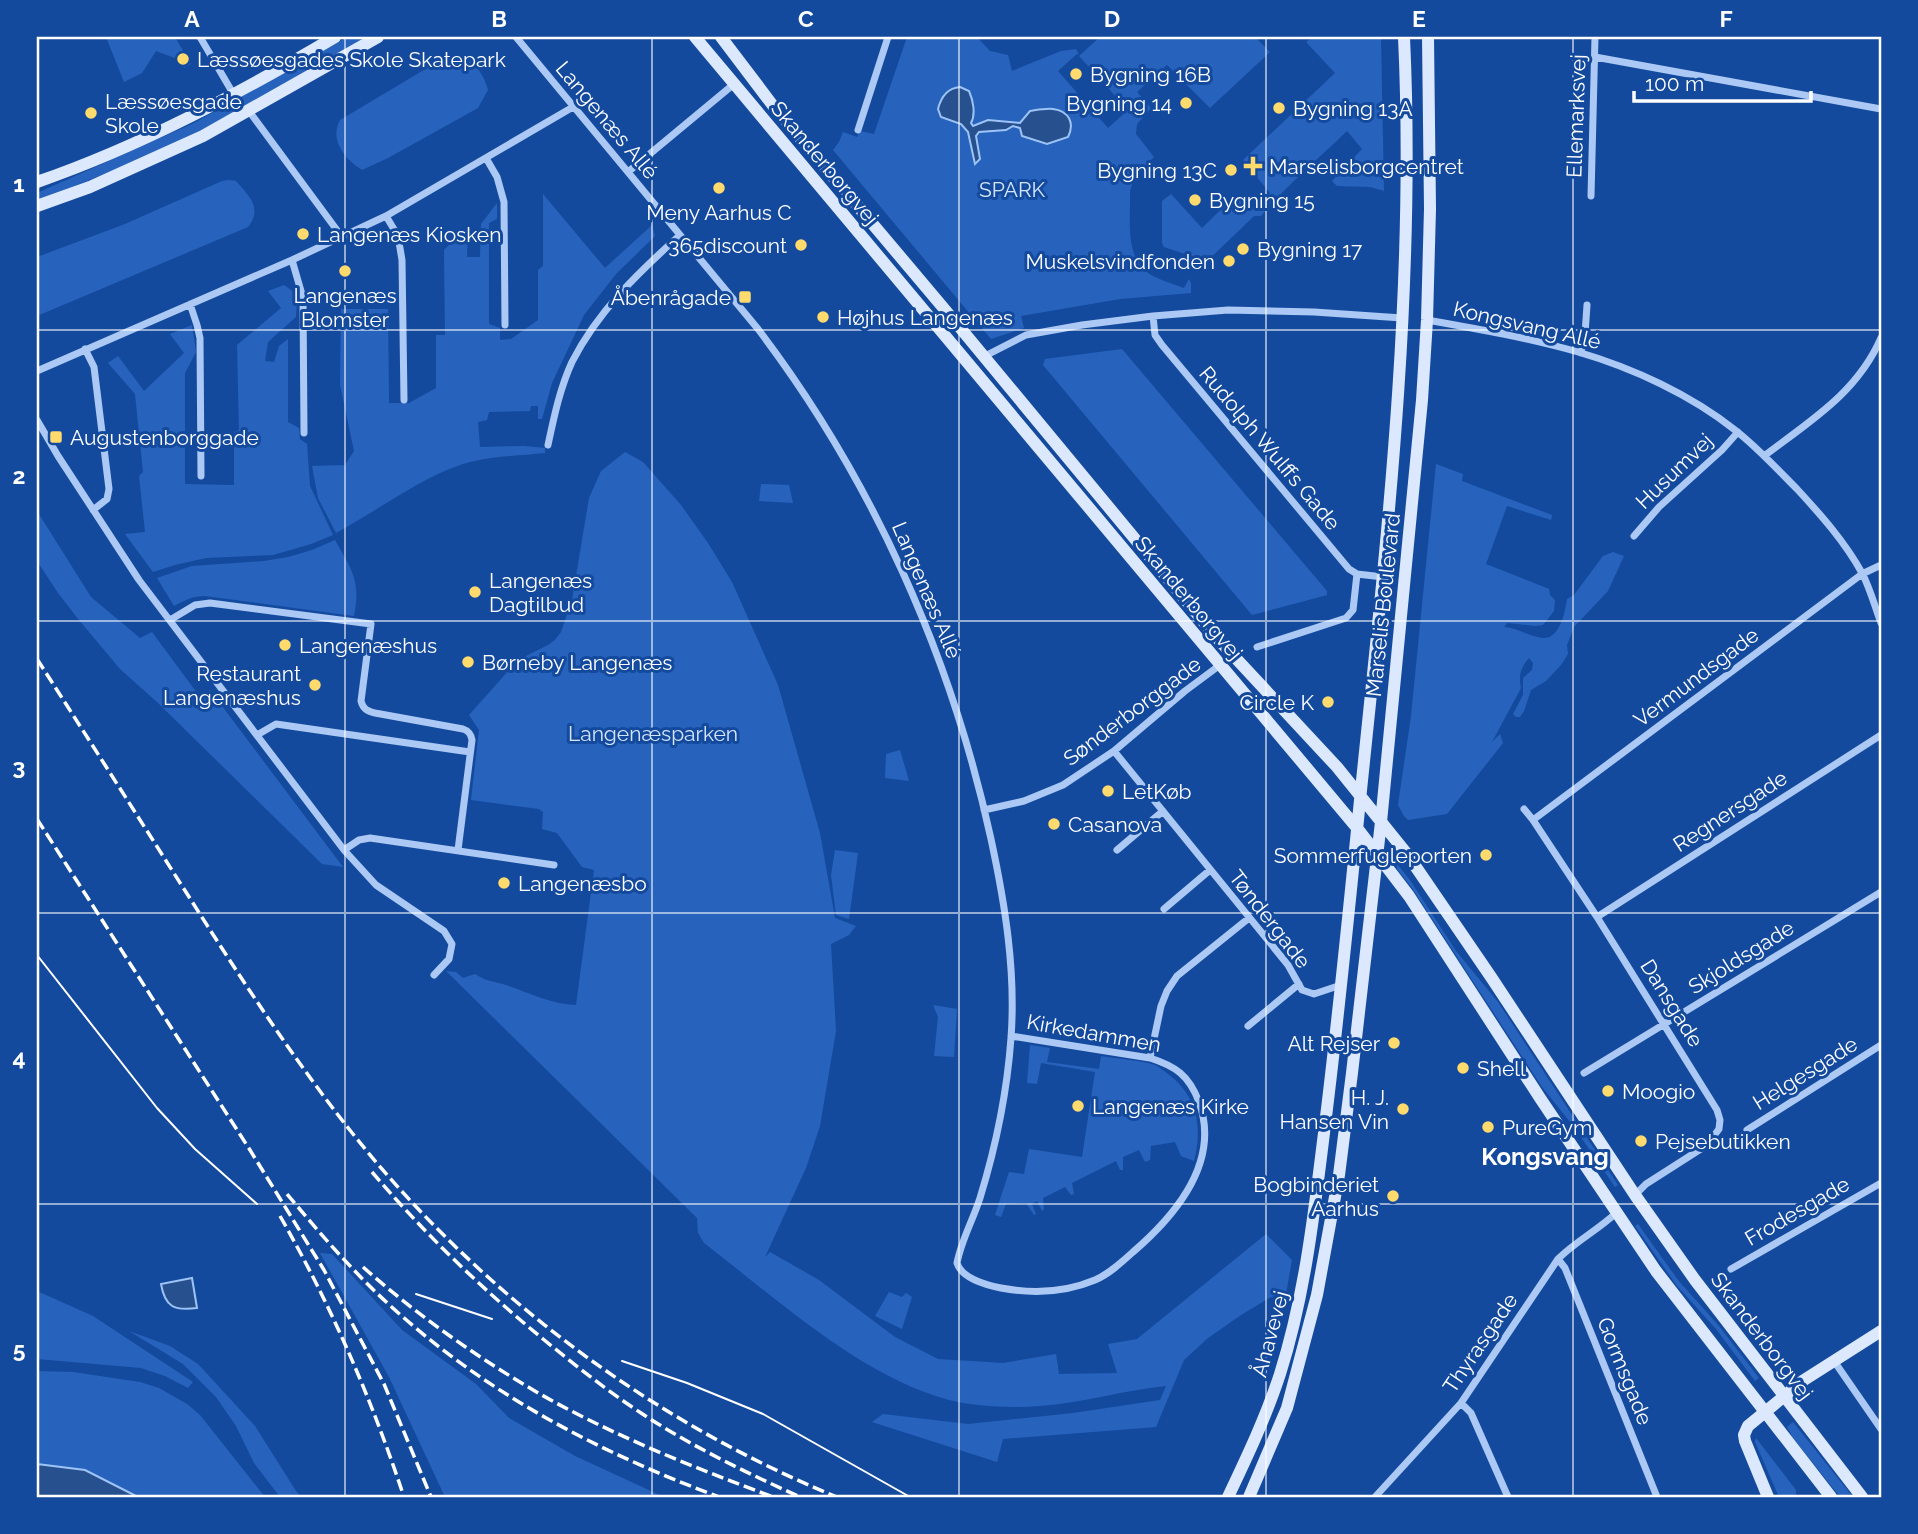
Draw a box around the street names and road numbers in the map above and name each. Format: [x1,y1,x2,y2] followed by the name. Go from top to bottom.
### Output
[1561,54,1591,178] street label: Ellemarksvej
[551,56,663,184] street label: Langenæs Allé
[766,96,884,230] street label: Skanderborgvej
[1451,296,1603,354] street label: Kongsvang Allé
[1194,361,1346,535] street label: Rudolph Wulffs Gade
[1630,428,1718,514] street label: Husumvej
[1361,512,1405,698] street label: Marselis Boulevard
[887,518,967,662] street label: Langenæs Allé
[1130,531,1248,665] street label: Skanderborgvej
[1629,622,1763,732] street label: Vermundsgade
[1058,651,1206,771] street label: Sønderborggade
[1668,765,1792,857] street label: Regnersgade
[1224,865,1316,973] street label: Tøndergade
[1684,915,1798,999] street label: Skjoldsgade
[1635,955,1709,1051] street label: Dansgade
[1025,1009,1163,1057] street label: Kirkedammen
[1748,1031,1862,1115] street label: Helgesgade
[1740,1171,1854,1251] street label: Frodesgade
[1706,1267,1818,1405] street label: Skanderborgvej
[1247,1288,1293,1380] street label: Åhavevej
[1438,1288,1522,1398] street label: Thyrasgade
[1592,1313,1658,1429] street label: Gormsgade

